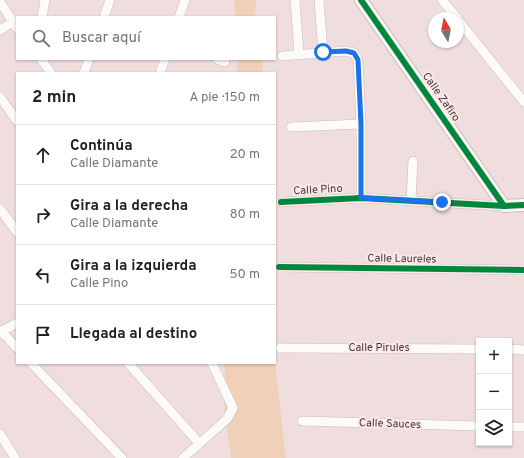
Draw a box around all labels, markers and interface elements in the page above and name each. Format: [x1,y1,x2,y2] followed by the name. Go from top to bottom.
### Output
[428,12,464,48] north arrow
[16,16,276,60] search box
[30,27,52,49] icon: search
[62,29,141,48] text: Buscar aquí
[314,43,332,61] route start
[419,70,463,124] street label: Calle Zafiro
[32,87,76,109] text: 2 min
[190,90,260,106] text: A pie · 150 m
[70,137,132,156] text: Continúa
[32,144,54,166] icon: ahead
[230,147,260,163] text: 20 m
[70,156,158,172] text: Calle Diamante
[293,182,343,198] street label: Calle Pino
[433,193,451,211] route end
[70,197,188,216] text: Gira a la derecha
[32,204,54,226] icon: right
[230,207,260,223] text: 80 m
[70,216,158,232] text: Calle Diamante
[367,251,437,267] street label: Calle Laureles
[70,257,197,276] text: Gira a la izquierda
[32,264,54,286] icon: left
[230,267,260,283] text: 50 m
[70,276,128,292] text: Calle Pino
[32,324,54,346] icon: arrive
[70,325,197,344] text: Llegada al destino
[476,338,512,446] map controls
[476,338,512,374] button: +
[348,341,410,355] street label: Calle Pirules
[476,374,512,410] button: −
[476,410,512,446] button: layers
[359,416,421,432] street label: Calle Sauces

